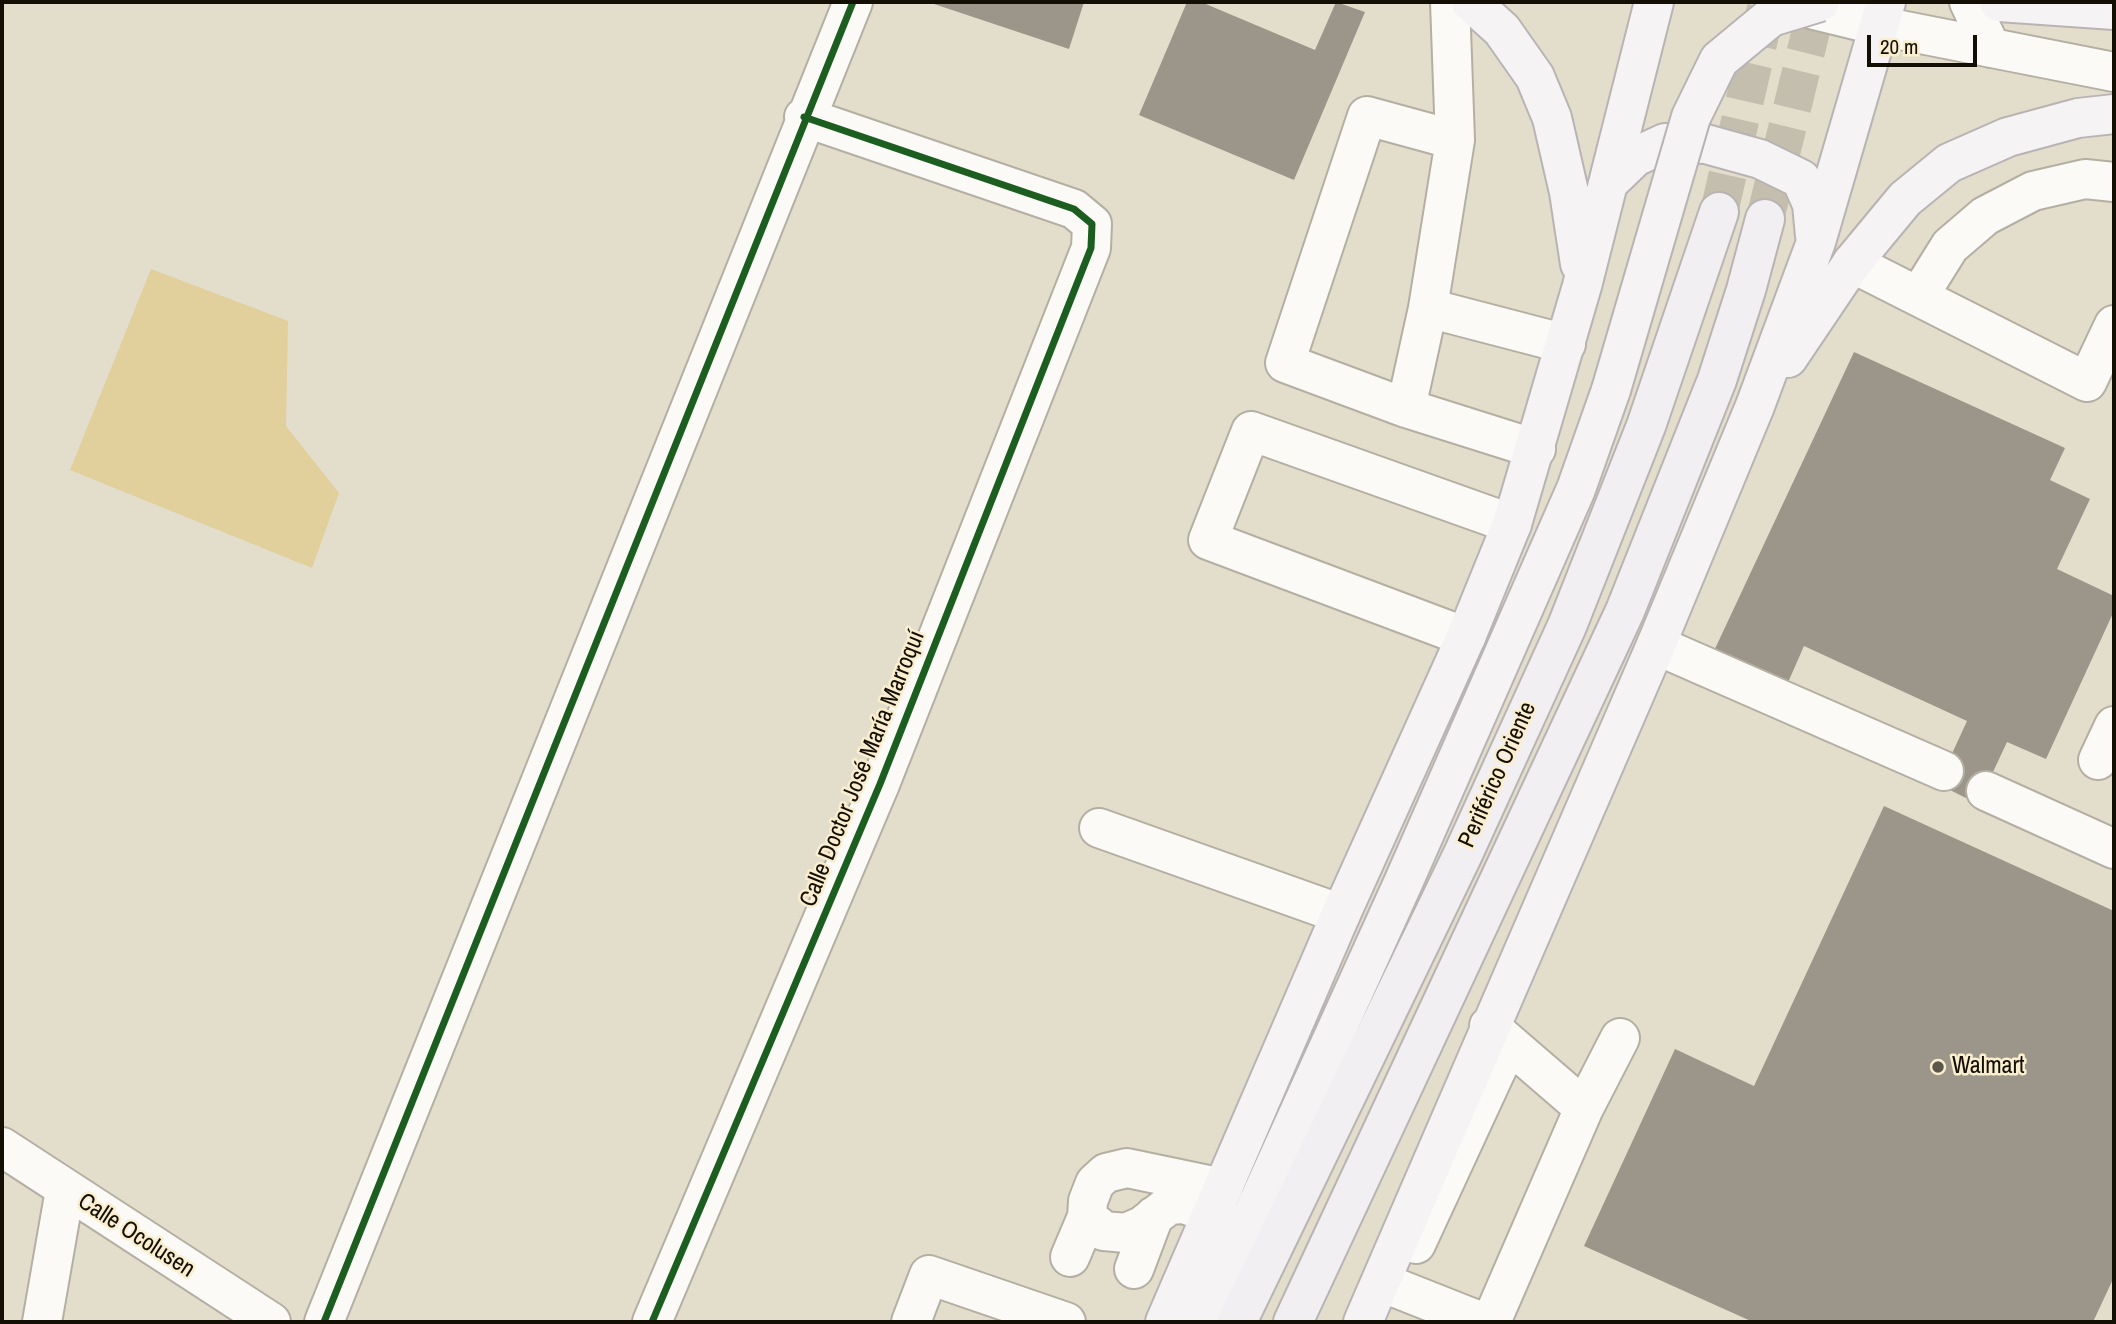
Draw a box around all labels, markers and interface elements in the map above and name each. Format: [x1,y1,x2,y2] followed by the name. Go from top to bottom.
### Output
[1871,21,1981,65] scale bar
[1880,32,1918,61] text: 20 m
[794,627,932,911] street label: Calle Doctor José María Marroquí
[1453,698,1543,852] street label: Periférico Oriente
[1952,1053,2025,1081] place label: Walmart
[1930,1059,1946,1075] marker: Walmart
[72,1188,200,1284] street label: Calle Ocolusen

